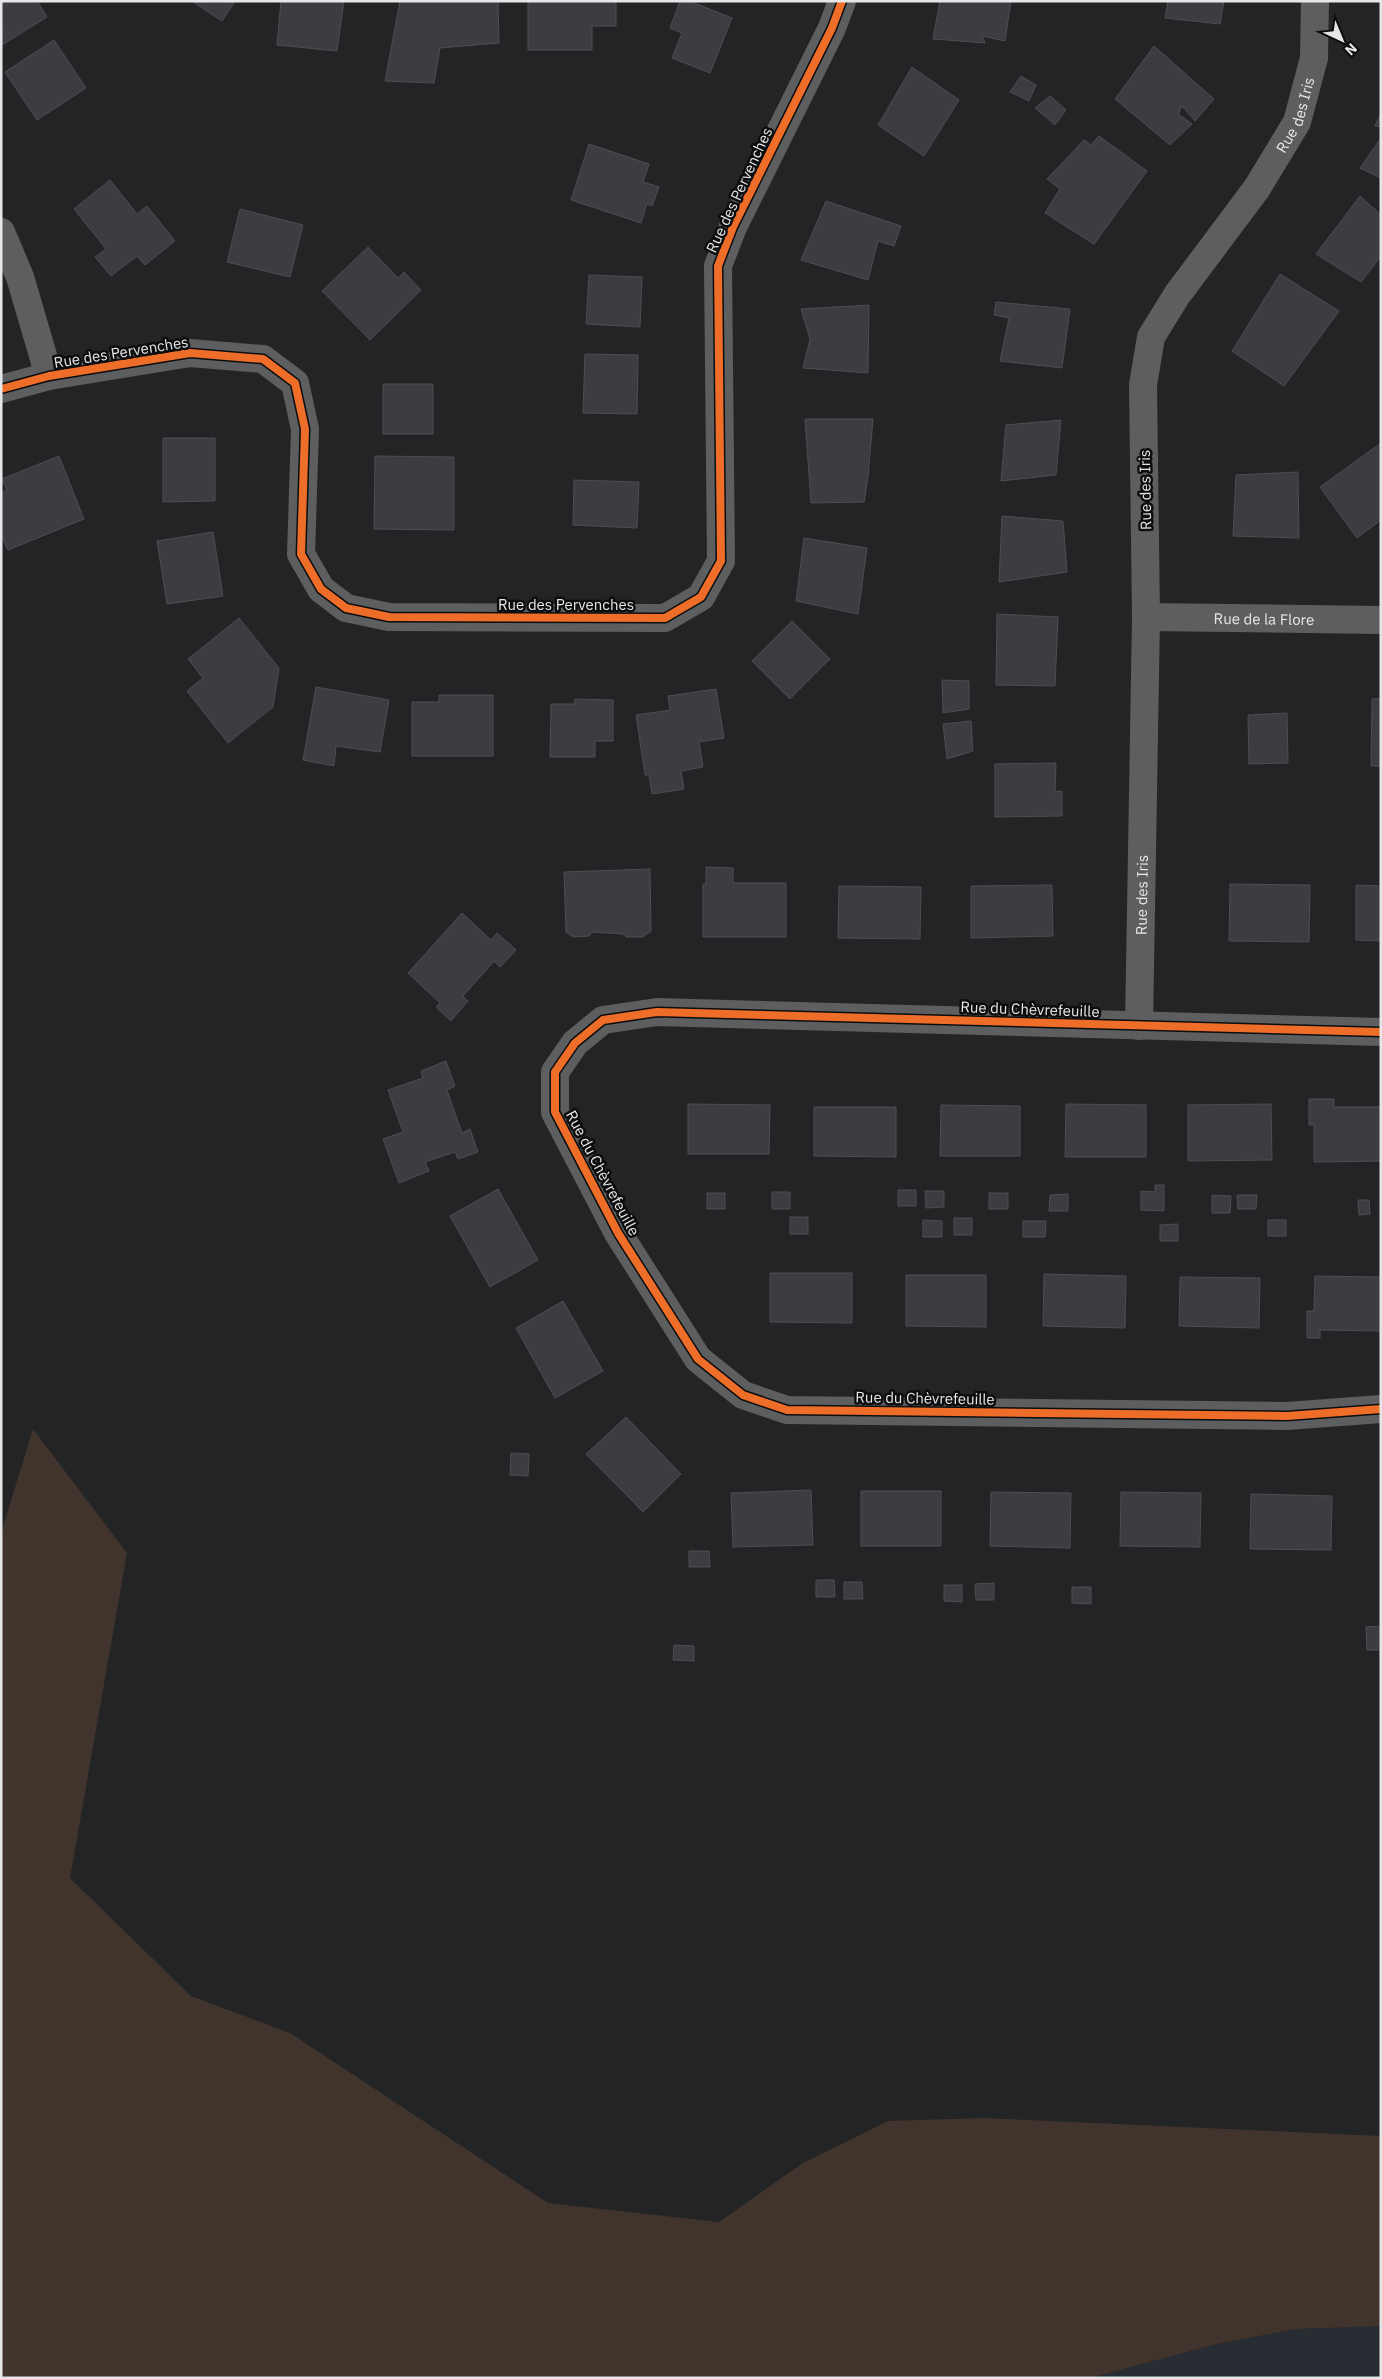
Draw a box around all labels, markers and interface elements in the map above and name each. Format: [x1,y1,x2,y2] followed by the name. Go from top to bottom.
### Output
[1317,15,1367,65] north arrow
[1341,39,1361,59] text: N
[1271,75,1318,156] street label: Rue des Iris
[702,124,776,256] street label: Rue des Pervenches
[52,332,190,372] street label: Rue des Pervenches
[1135,450,1155,530] street label: Rue des Iris
[498,595,634,614] street label: Rue des Pervenches
[1214,608,1314,629] street label: Rue de la Flore
[1131,855,1151,935] street label: Rue des Iris
[960,997,1100,1021] street label: Rue du Chèvrefeuille
[562,1107,644,1239] street label: Rue du Chèvrefeuille
[855,1387,995,1409] street label: Rue du Chèvrefeuille

